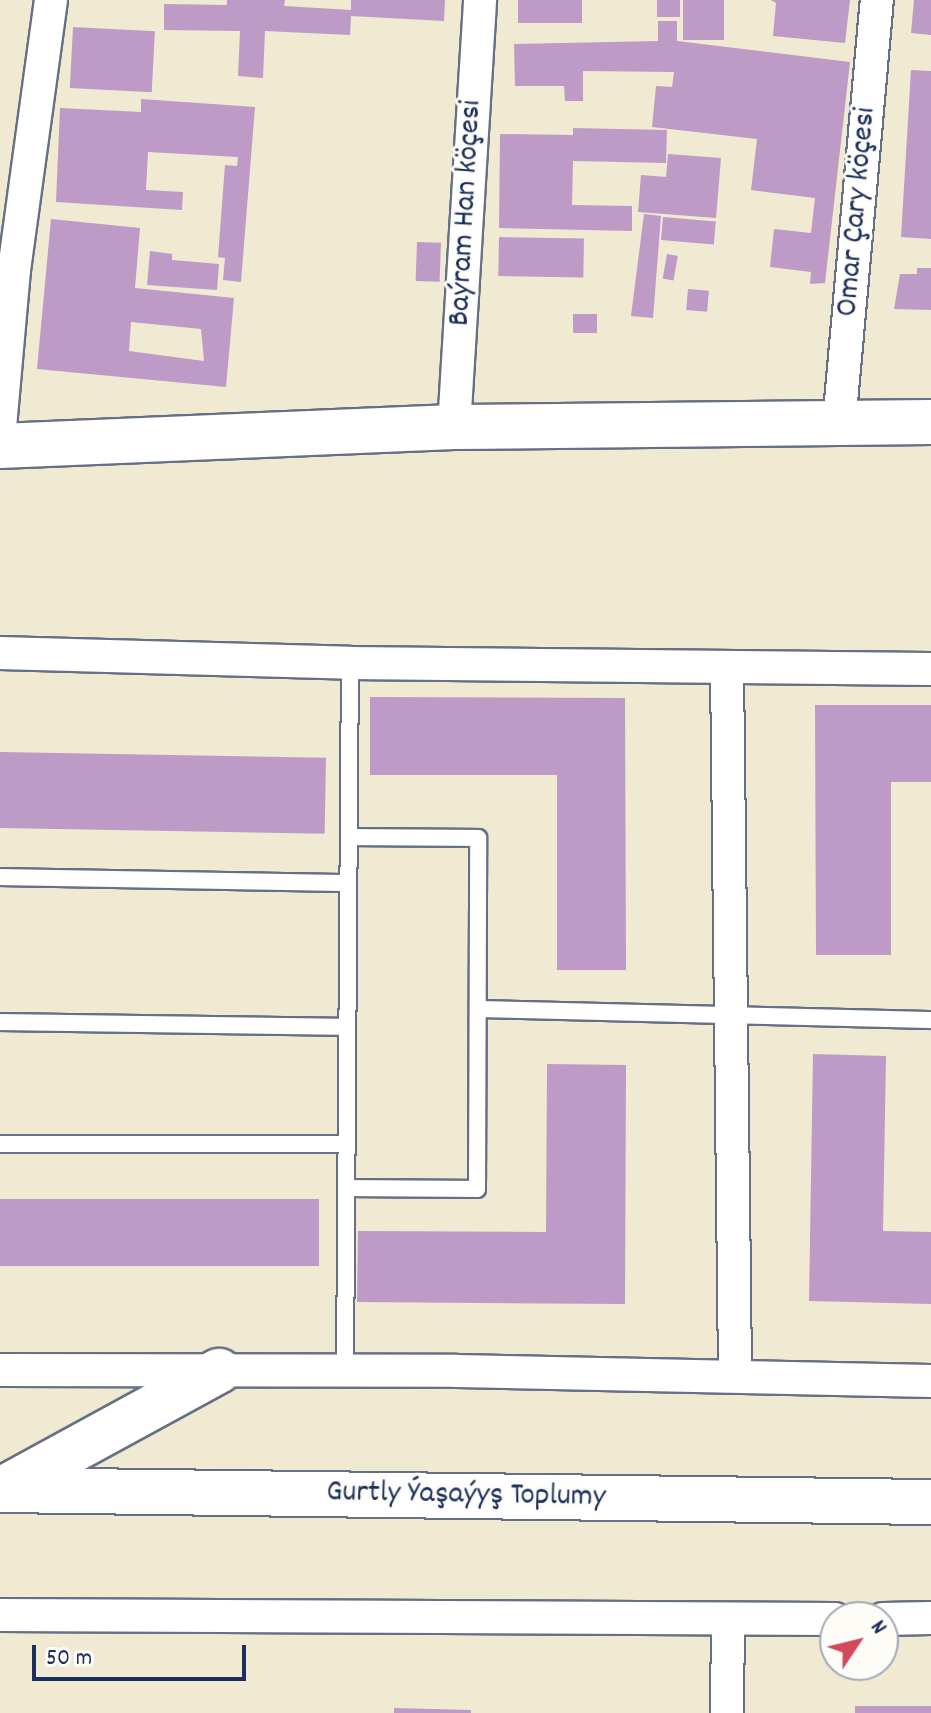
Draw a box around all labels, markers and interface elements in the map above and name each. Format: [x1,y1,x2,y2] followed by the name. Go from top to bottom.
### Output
[442,99,492,327] street label: Baýram Han köçesi
[830,106,886,318] street label: Omar Çary köçesi
[326,1474,606,1518] street label: Gurtly Ýaşaýyş Toplumy
[819,1601,899,1681] north arrow
[862,1615,893,1641] text: N
[36,1629,250,1679] scale bar
[46,1642,92,1676] text: 50 m

